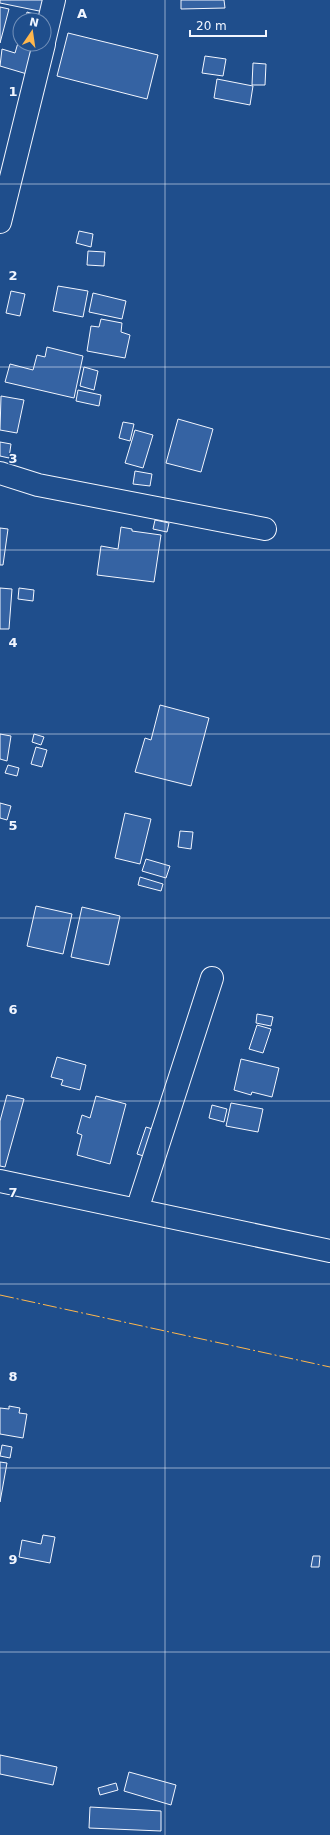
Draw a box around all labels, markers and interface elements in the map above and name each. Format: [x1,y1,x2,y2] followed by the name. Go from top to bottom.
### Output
[77,6,87,21] text: A
[12,12,52,52] north arrow
[190,12,266,38] scale bar
[28,15,40,30] text: N
[196,19,227,33] text: 20 m
[8,84,18,99] text: 1
[8,268,18,283] text: 2
[8,451,18,466] text: 3
[8,635,18,650] text: 4
[8,818,18,833] text: 5
[8,1002,18,1017] text: 6
[8,1185,18,1200] text: 7
[8,1369,18,1384] text: 8
[8,1552,18,1567] text: 9

